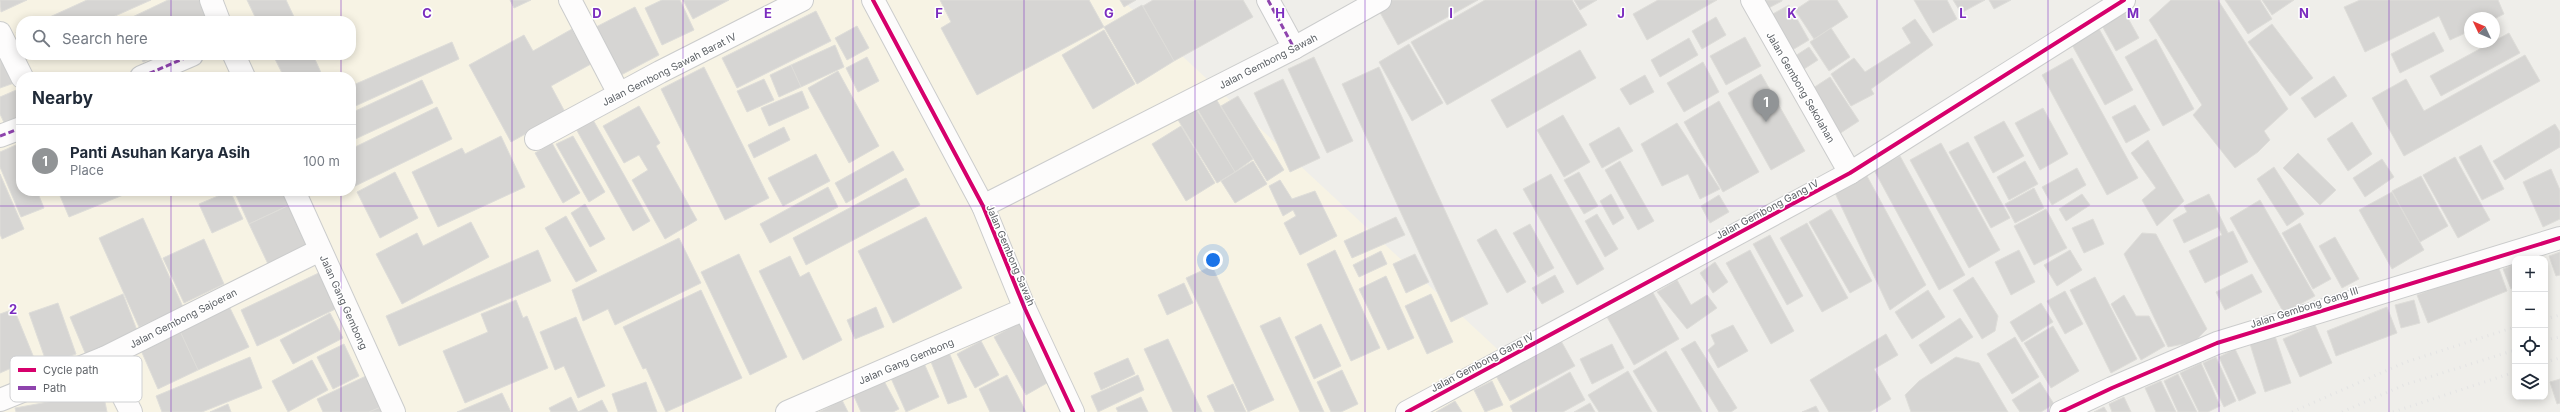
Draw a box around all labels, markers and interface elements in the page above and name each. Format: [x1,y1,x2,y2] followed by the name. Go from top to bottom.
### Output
[422,5,432,21] text: C
[592,5,602,21] text: D
[764,5,772,21] text: E
[935,5,943,21] text: F
[1104,5,1114,21] text: G
[1275,5,1285,21] text: H
[1449,5,1453,21] text: I
[1617,5,1625,21] text: J
[1787,5,1797,21] text: K
[1959,5,1967,21] text: L
[2127,5,2139,21] text: M
[2299,5,2309,21] text: N
[2464,12,2500,48] north arrow
[16,16,356,60] search box
[30,27,52,49] icon: search
[62,29,148,48] text: Search here
[1764,29,1838,145] street label: Jalan Gembong Sekolahan
[600,30,738,108] street label: Jalan Gembong Sawah Barat IV
[1217,31,1319,91] street label: Jalan Gembong Sawah
[32,88,93,108] text: Nearby
[1753,89,1779,122] pin: 1
[70,143,250,162] text: Panti Asuhan Karya Asih
[42,153,48,169] text: 1
[303,153,340,169] text: 100 m
[70,162,104,178] text: Place
[1714,177,1821,241] street label: Jalan Gembong Gang IV
[984,203,1038,308] street label: Jalan Gembong Sawah
[1203,250,1223,270] your location
[318,253,370,351] street label: Jalan Gang Gembong
[2512,256,2548,400] map controls
[2512,256,2548,292] button: +
[2248,284,2360,330] street label: Jalan Gembong Gang III
[127,286,239,350] street label: Jalan Gembong Sajoeran
[2512,292,2548,328] button: −
[9,301,17,317] text: 2
[2512,328,2548,364] button: locate
[1429,330,1536,394] street label: Jalan Gembong Gang IV
[857,336,955,386] street label: Jalan Gang Gembong
[10,356,142,402] legend
[43,363,99,377] text: Cycle path
[2512,364,2548,400] button: layers
[43,381,66,395] text: Path

